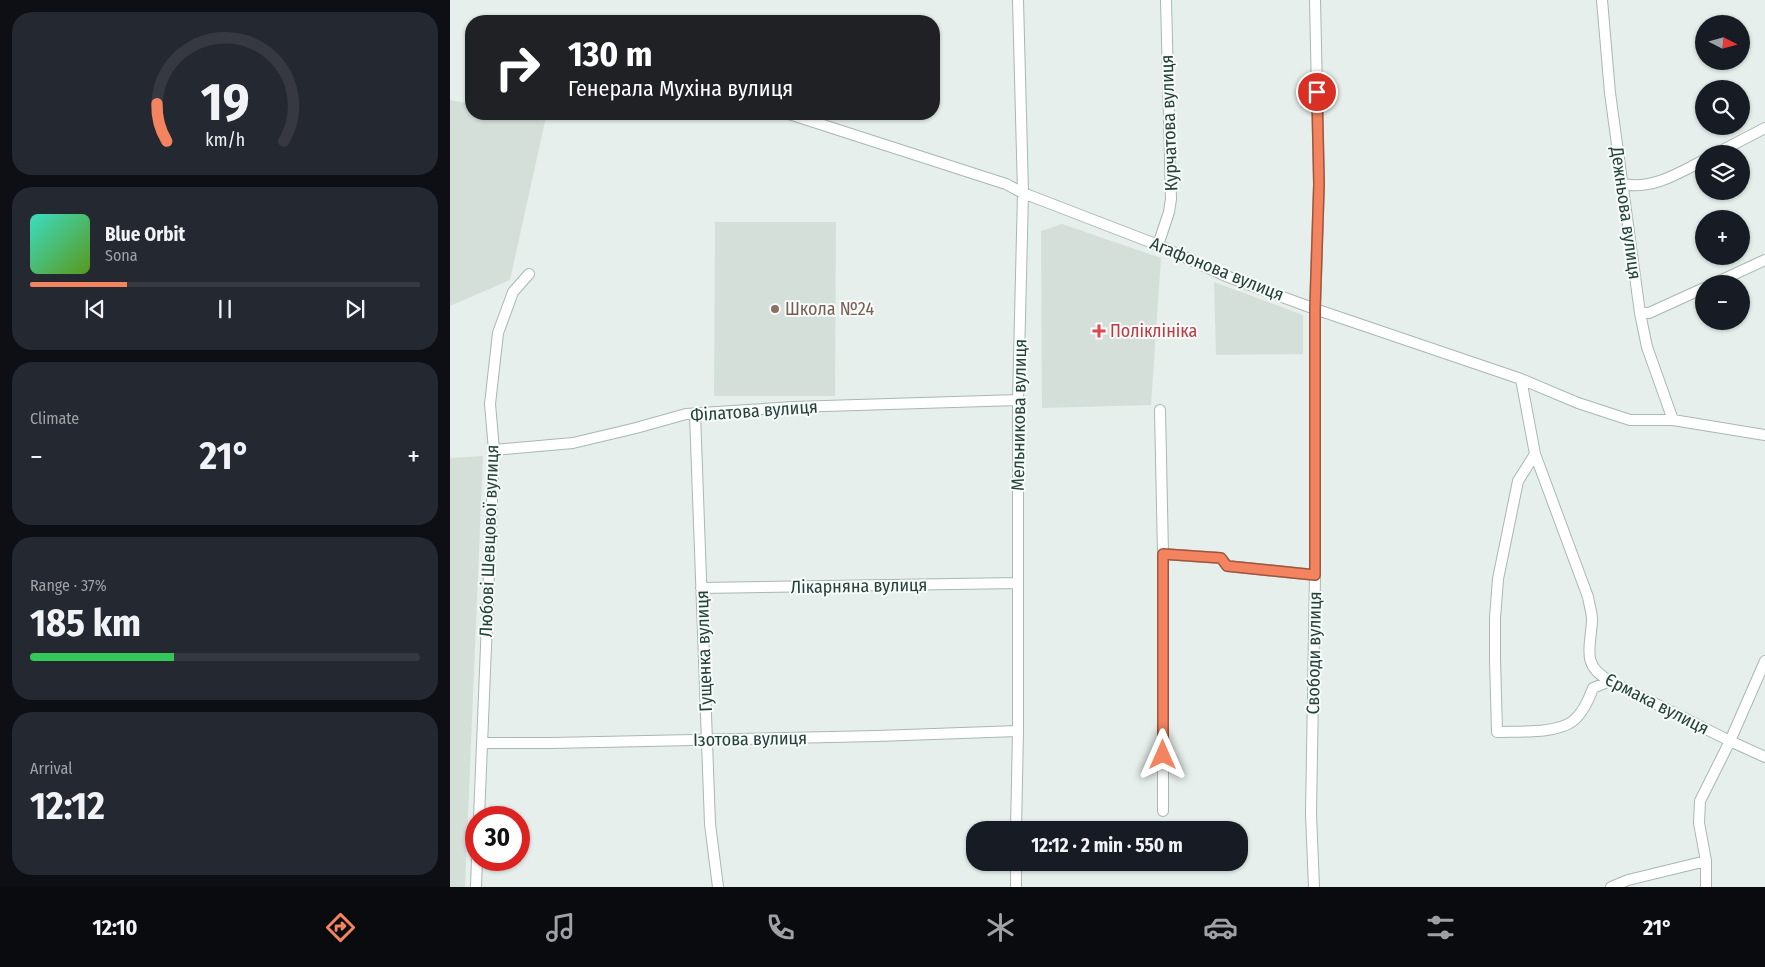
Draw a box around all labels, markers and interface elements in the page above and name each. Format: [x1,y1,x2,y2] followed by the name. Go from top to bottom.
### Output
[1695,15,1750,70] north arrow
[1695,15,1750,330] map controls
[568,33,652,75] text: 130 m
[485,35,550,100] icon: right
[1156,54,1182,192] street label: Курчатова вулиця
[201,71,249,134] text: 19
[1296,71,1338,113] pin
[568,75,793,102] text: Генерала Мухіна вулиця
[1303,78,1331,106] icon: arrive
[1695,80,1750,135] button: search
[205,129,245,151] text: km/h
[1606,144,1646,281] street label: Дежньова вулиця
[1695,145,1750,200] button: layers
[1695,210,1750,265] button: +
[105,223,185,246] text: Blue Orbit
[1147,232,1287,306] street label: Агафонова вулиця
[105,246,138,265] text: Sona
[1695,275,1750,330] button: −
[81,295,109,323] icon: previous
[211,295,239,323] icon: pause
[341,295,369,323] icon: next
[785,298,874,320] place label: Школа №24
[769,303,781,315] marker: Школа №24
[1110,320,1197,342] place label: Поліклініка
[1092,324,1106,338] marker: Поліклініка
[1007,339,1031,491] street label: Мельникова вулиця
[690,396,818,426] street label: Філатова вулиця
[30,409,79,428] text: Climate
[200,433,250,479] text: 21°
[30,440,43,473] text: −
[407,440,420,473] text: +
[475,444,503,638] street label: Любові Шевцової вулиця
[790,574,928,598] street label: Лікарняна вулиця
[30,576,107,595] text: Range · 37%
[691,590,717,712] street label: Гущенка вулиця
[1302,591,1326,715] street label: Свободи вулиця
[30,600,141,646] text: 185 km
[1601,668,1713,740] street label: Єрмака вулиця
[693,727,807,751] street label: Ізотова вулиця
[1136,728,1188,780] position arrow
[30,759,72,778] text: Arrival
[30,783,105,829] text: 12:12
[465,806,530,871] speed limit sign: 30
[1031,834,1183,857] text: 12:12 · 2 min · 550 m
[323,910,358,945] icon: directions
[543,910,578,945] icon: music
[763,910,798,945] icon: phone
[983,910,1018,945] icon: climate
[1203,910,1238,945] icon: car
[1423,910,1458,945] icon: filters
[93,914,138,941] text: 12:10
[1643,914,1672,941] text: 21°

